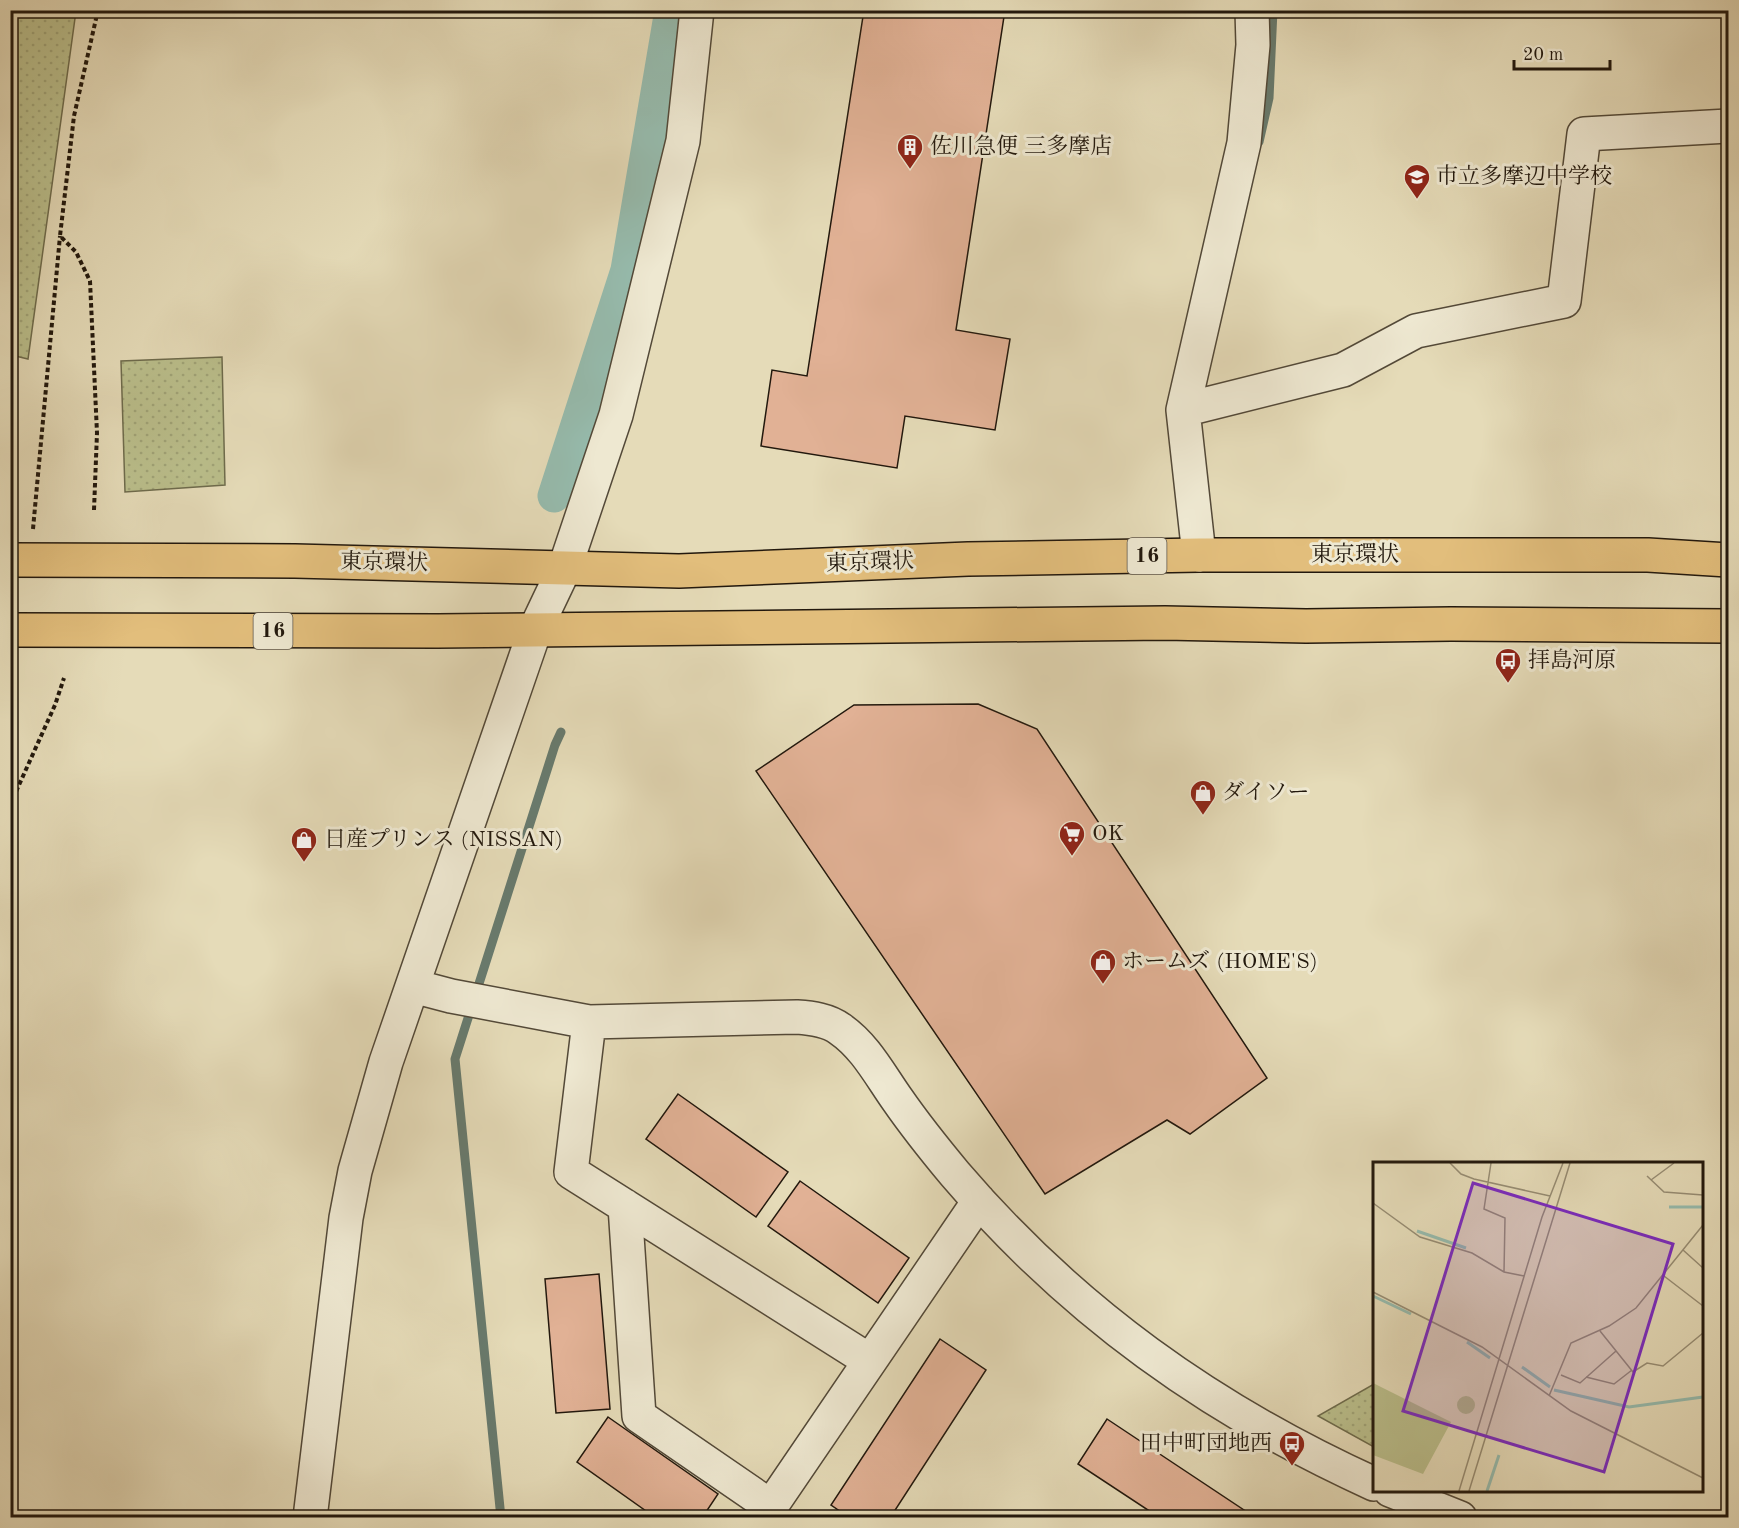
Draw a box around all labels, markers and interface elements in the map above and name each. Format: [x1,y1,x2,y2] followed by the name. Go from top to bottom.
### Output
[1514,33,1610,71] scale bar
[1523,46,1563,64] text: 20 m
[895,132,925,170] building icon: 佐川急便 三多摩店
[930,134,1112,158] place label: 佐川急便 三多摩店
[1402,162,1432,200] school or university icon: 市立多摩辺中学校
[1436,164,1612,188] place label: 市立多摩辺中学校
[1128,538,1166,574] road number: 16
[1311,542,1399,566] street label: 東京環状
[826,548,914,576] street label: 東京環状
[340,549,428,575] street label: 東京環状
[254,613,292,649] road number: 16
[1493,646,1523,684] bus stop icon: 拝島河原
[1528,648,1616,672] place label: 拝島河原
[1188,778,1218,816] shop icon: ダイソー
[1222,781,1310,804] place label: ダイソー
[1057,819,1087,857] supermarket icon: OK
[1092,823,1124,845] place label: OK
[289,825,319,863] shop icon: 日産プリンス (NISSAN)
[324,827,563,851] place label: 日産プリンス (NISSAN)
[1088,947,1118,985] shop icon: ホームズ (HOME'S)
[1122,950,1318,973] place label: ホームズ (HOME'S)
[1373,1162,1703,1492] inset map
[1277,1429,1307,1467] bus stop icon: 田中町団地西
[1140,1431,1272,1455] place label: 田中町団地西

